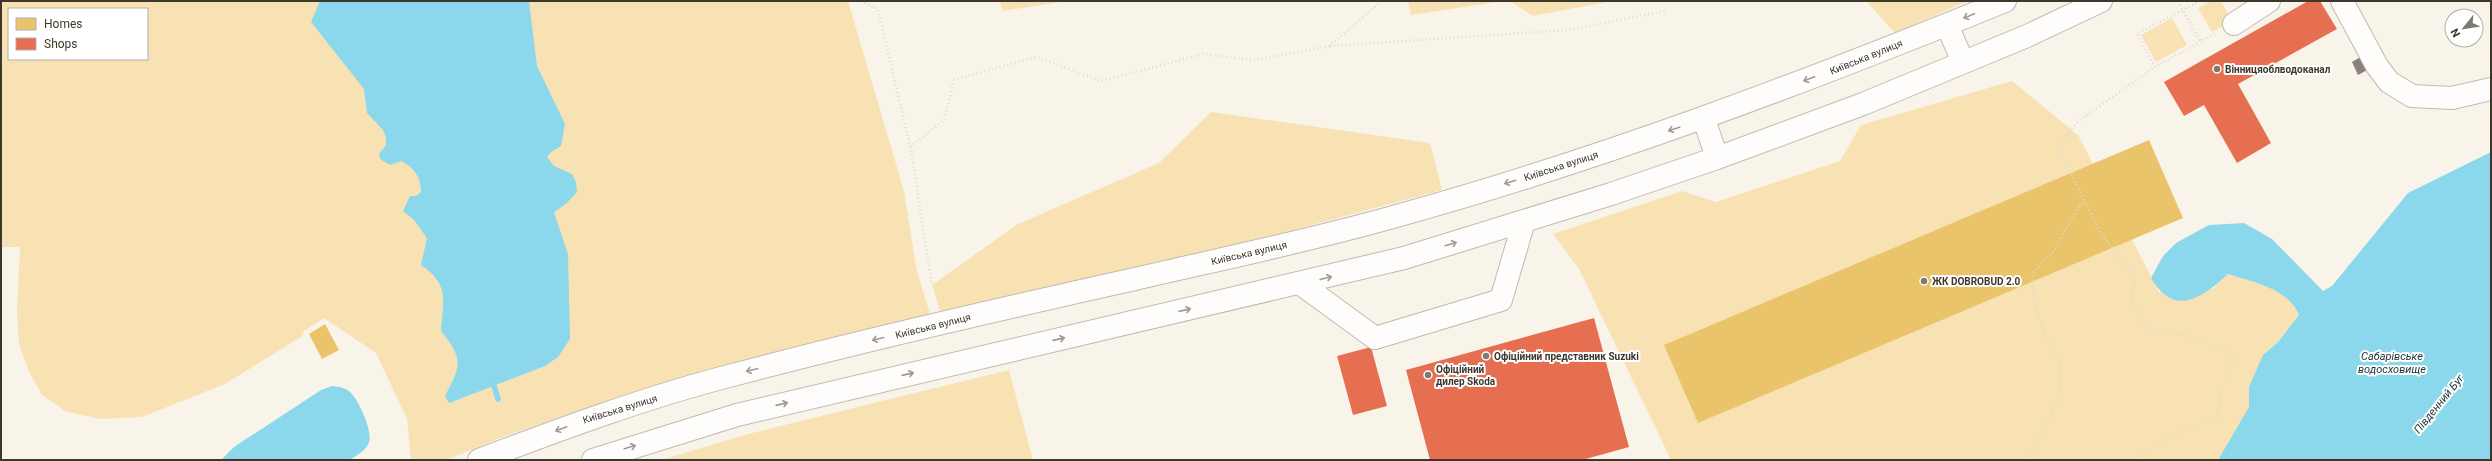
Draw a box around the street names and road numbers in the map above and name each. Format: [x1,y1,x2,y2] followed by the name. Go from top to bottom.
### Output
[1828,37,1904,77] street label: Київська вулиця
[1522,149,1600,183] street label: Київська вулиця
[1210,239,1288,267] street label: Київська вулиця
[894,311,972,341] street label: Київська вулиця
[581,392,659,426] street label: Київська вулиця

